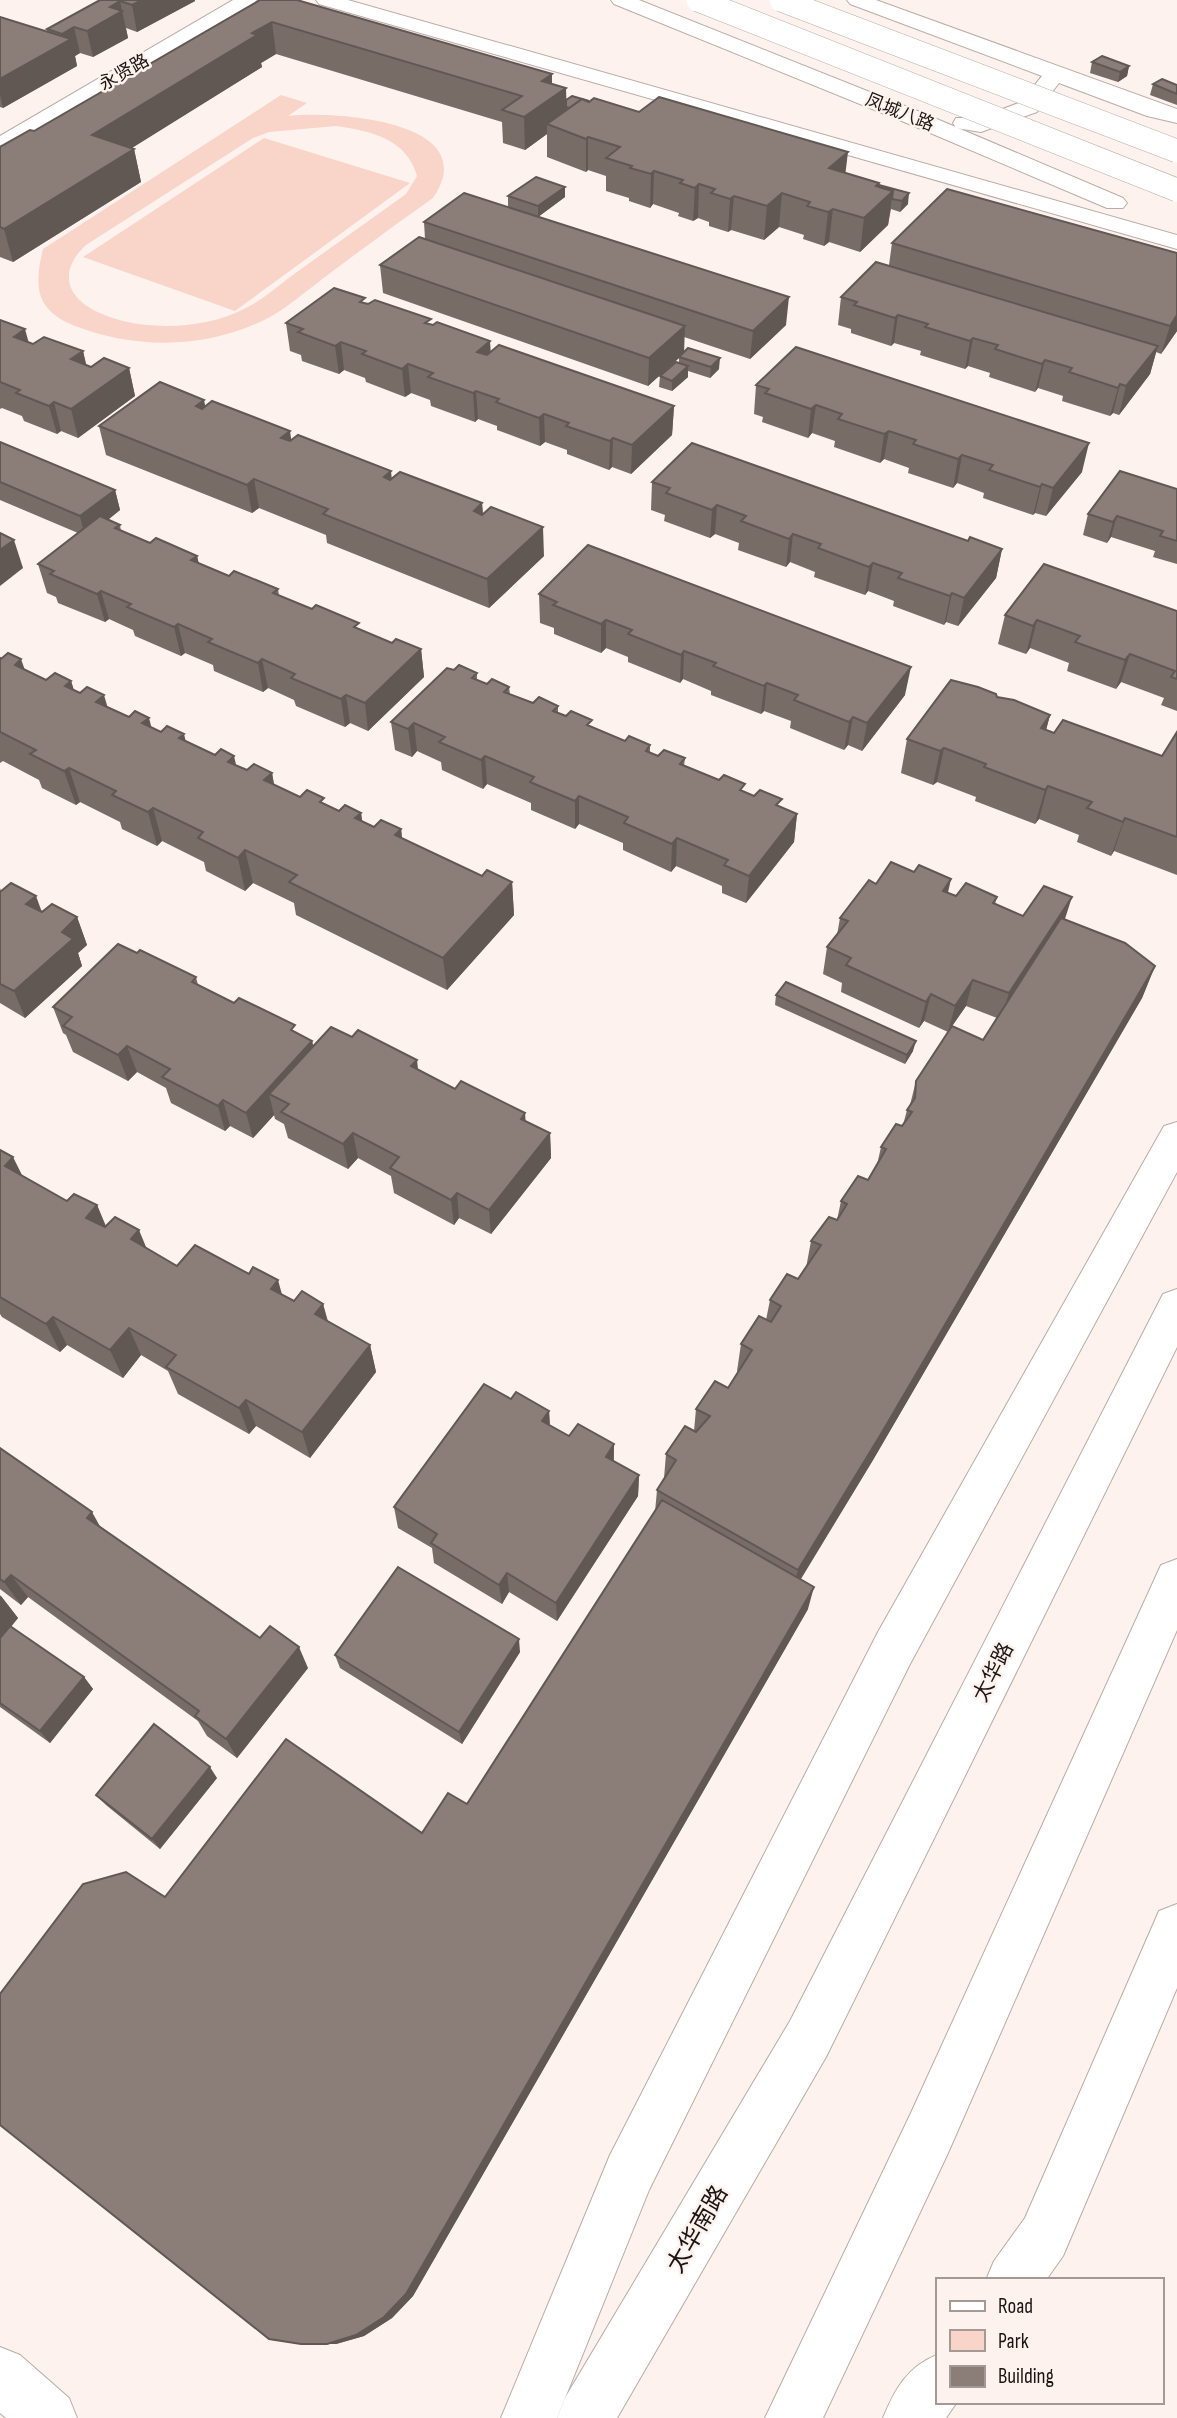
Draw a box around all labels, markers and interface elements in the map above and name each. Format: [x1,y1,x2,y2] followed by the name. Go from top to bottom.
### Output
[96,50,153,95] street label: 永贤路
[863,89,937,136] street label: 凤城八路
[968,1638,1019,1706] street label: 太华路
[661,2180,734,2278] street label: 太华南路
[936,2278,1163,2404] legend
[998,2294,1033,2319] text: Road
[998,2329,1029,2354] text: Park
[998,2364,1054,2389] text: Building

